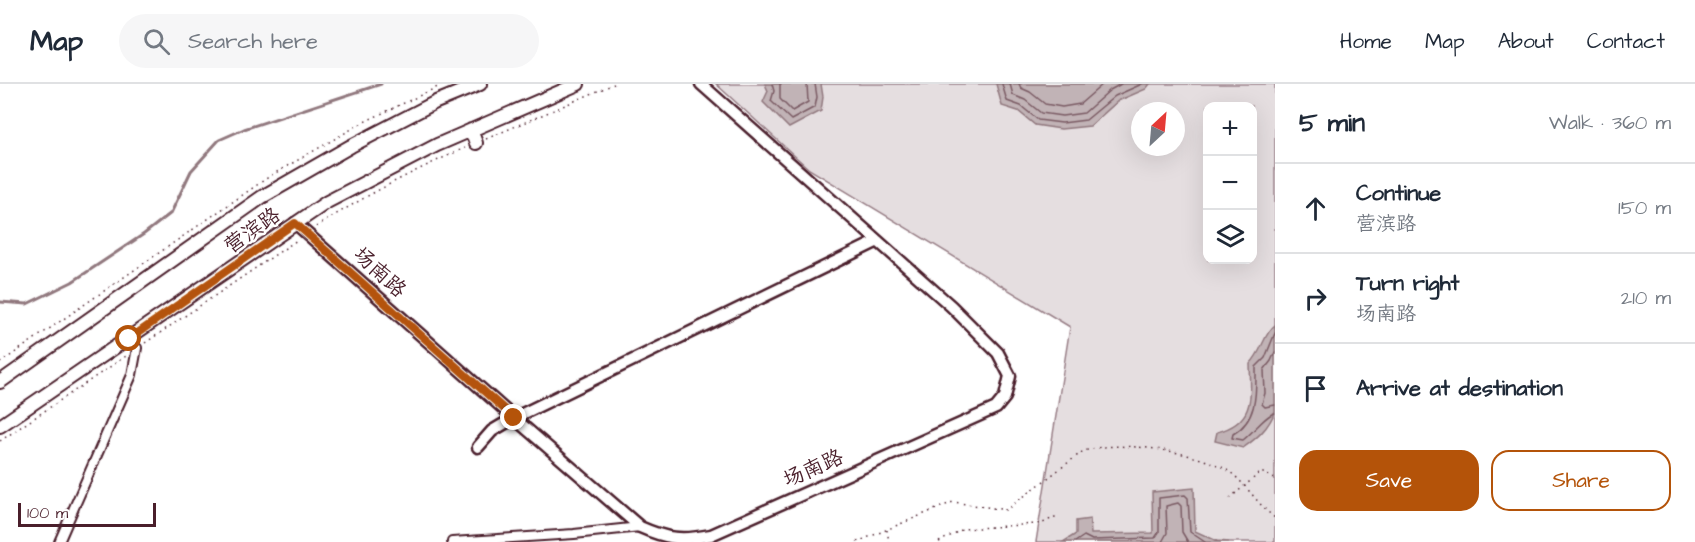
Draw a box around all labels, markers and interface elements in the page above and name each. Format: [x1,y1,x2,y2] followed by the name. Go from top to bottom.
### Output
[119,14,539,68] search box
[30,22,83,61] text: Map
[140,25,173,58] icon: search
[188,26,318,57] text: Search here
[1340,27,1392,56] text: Home
[1425,27,1465,56] text: Map
[1498,27,1554,56] text: About
[1587,27,1665,56] text: Contact
[1131,102,1185,156] north arrow
[1203,102,1257,264] map controls
[1203,102,1257,156] button: +
[1299,105,1365,141] text: 5 min
[1549,109,1671,137] text: Walk · 360 m
[1203,156,1257,210] button: −
[1356,178,1441,209] text: Continue
[1299,192,1332,225] icon: ahead
[1618,194,1671,222] text: 150 m
[218,200,286,260] street label: 营滨路
[1203,210,1257,264] button: layers
[1356,210,1416,238] text: 营滨路
[347,241,413,304] street label: 场南路
[1356,268,1459,299] text: Turn right
[1299,282,1332,315] icon: right
[1621,284,1671,312] text: 210 m
[1356,300,1416,328] text: 场南路
[115,325,141,351] route start
[1299,372,1332,405] icon: arrive
[1356,373,1563,404] text: Arrive at destination
[500,404,526,430] route end
[779,442,848,495] street label: 场南路
[1299,450,1479,511] button: Save
[1491,450,1671,511] button: Share
[18,500,156,528] scale bar
[27,502,68,524] text: 100 m

